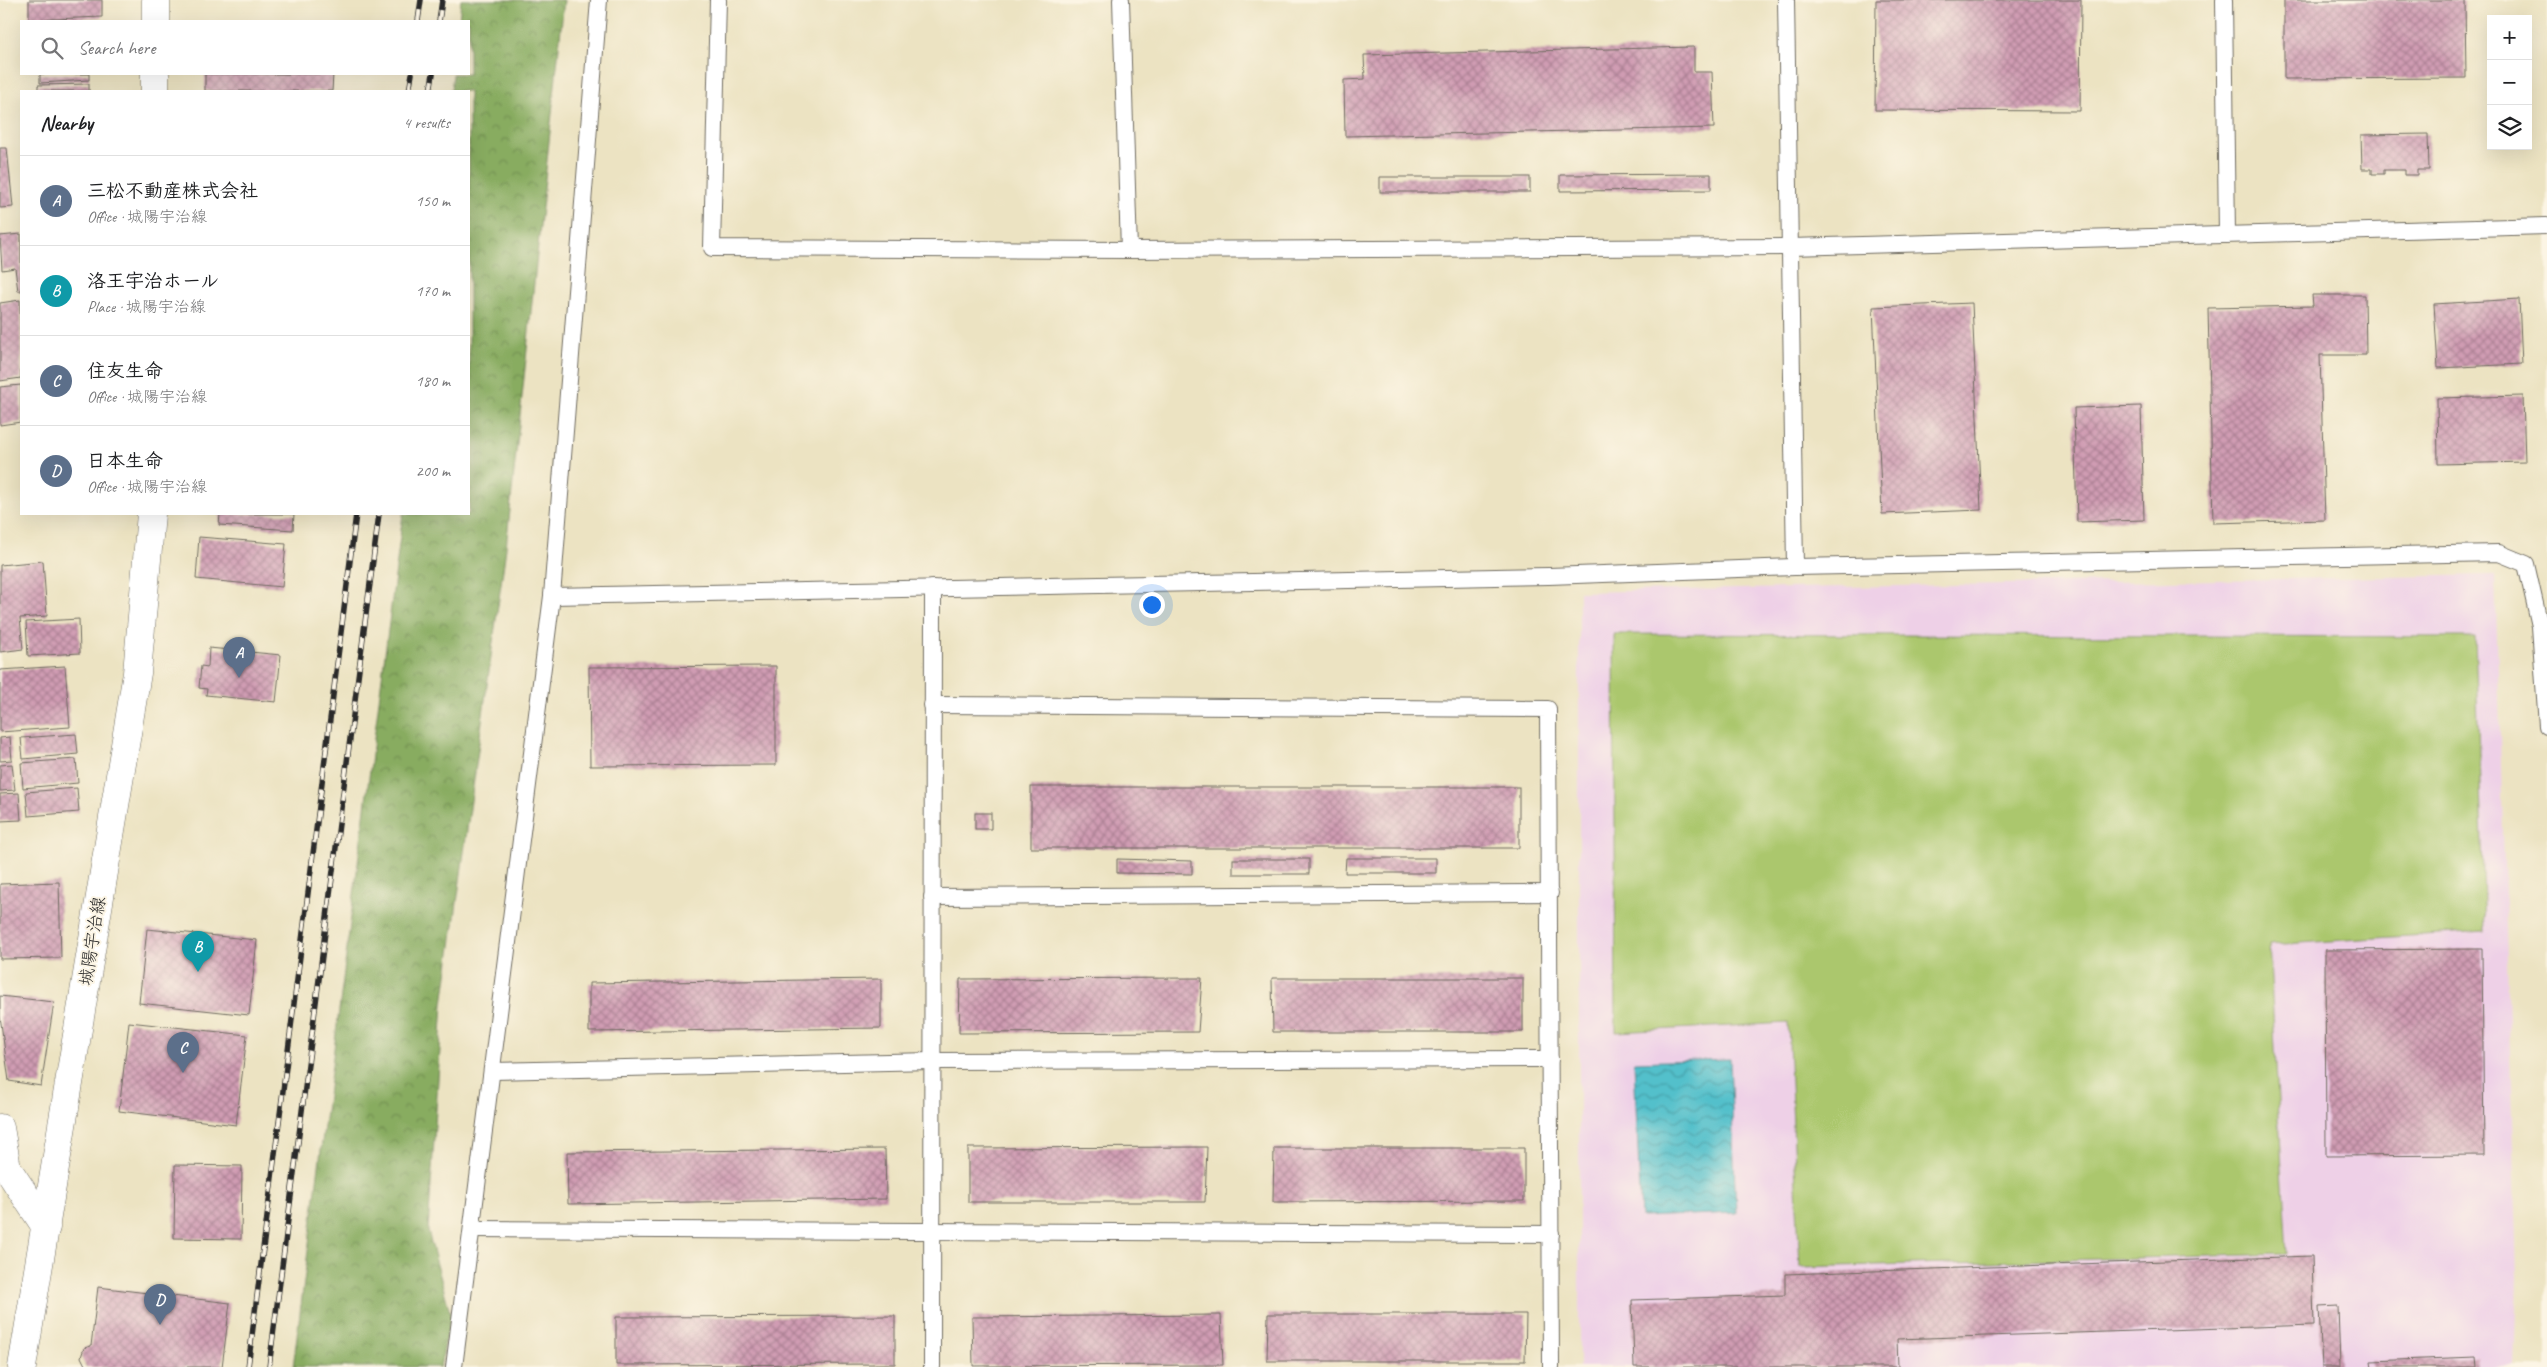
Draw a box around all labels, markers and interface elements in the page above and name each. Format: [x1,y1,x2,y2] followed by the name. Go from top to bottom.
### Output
[2487,15,2532,150] map controls
[2487,15,2532,60] button: +
[20,20,470,75] search box
[38,34,66,62] icon: search
[78,36,155,60] text: Search here
[2487,60,2532,105] button: −
[2487,105,2532,150] button: layers
[40,110,93,136] text: Nearby
[403,113,450,133] text: 4 results
[87,179,258,203] text: 三松不動産株式会社
[52,191,60,211] text: A
[416,191,450,211] text: 150 m
[87,207,207,227] text: Office · 城陽宇治線
[87,269,219,293] text: 洛王宇治ホール
[52,281,60,301] text: B
[416,281,450,301] text: 170 m
[87,297,206,317] text: Place · 城陽宇治線
[87,359,163,383] text: 住友生命
[52,371,60,391] text: C
[416,371,450,391] text: 180 m
[87,387,207,407] text: Office · 城陽宇治線
[87,449,163,473] text: 日本生命
[51,461,61,481] text: D
[416,461,450,481] text: 200 m
[87,477,207,497] text: Office · 城陽宇治線
[1139,592,1165,618] your location
[223,637,255,678] pin: A
[74,895,110,987] street label: 城陽宇治線
[182,931,214,972] pin: B
[167,1032,199,1073] pin: C
[144,1284,176,1325] pin: D

